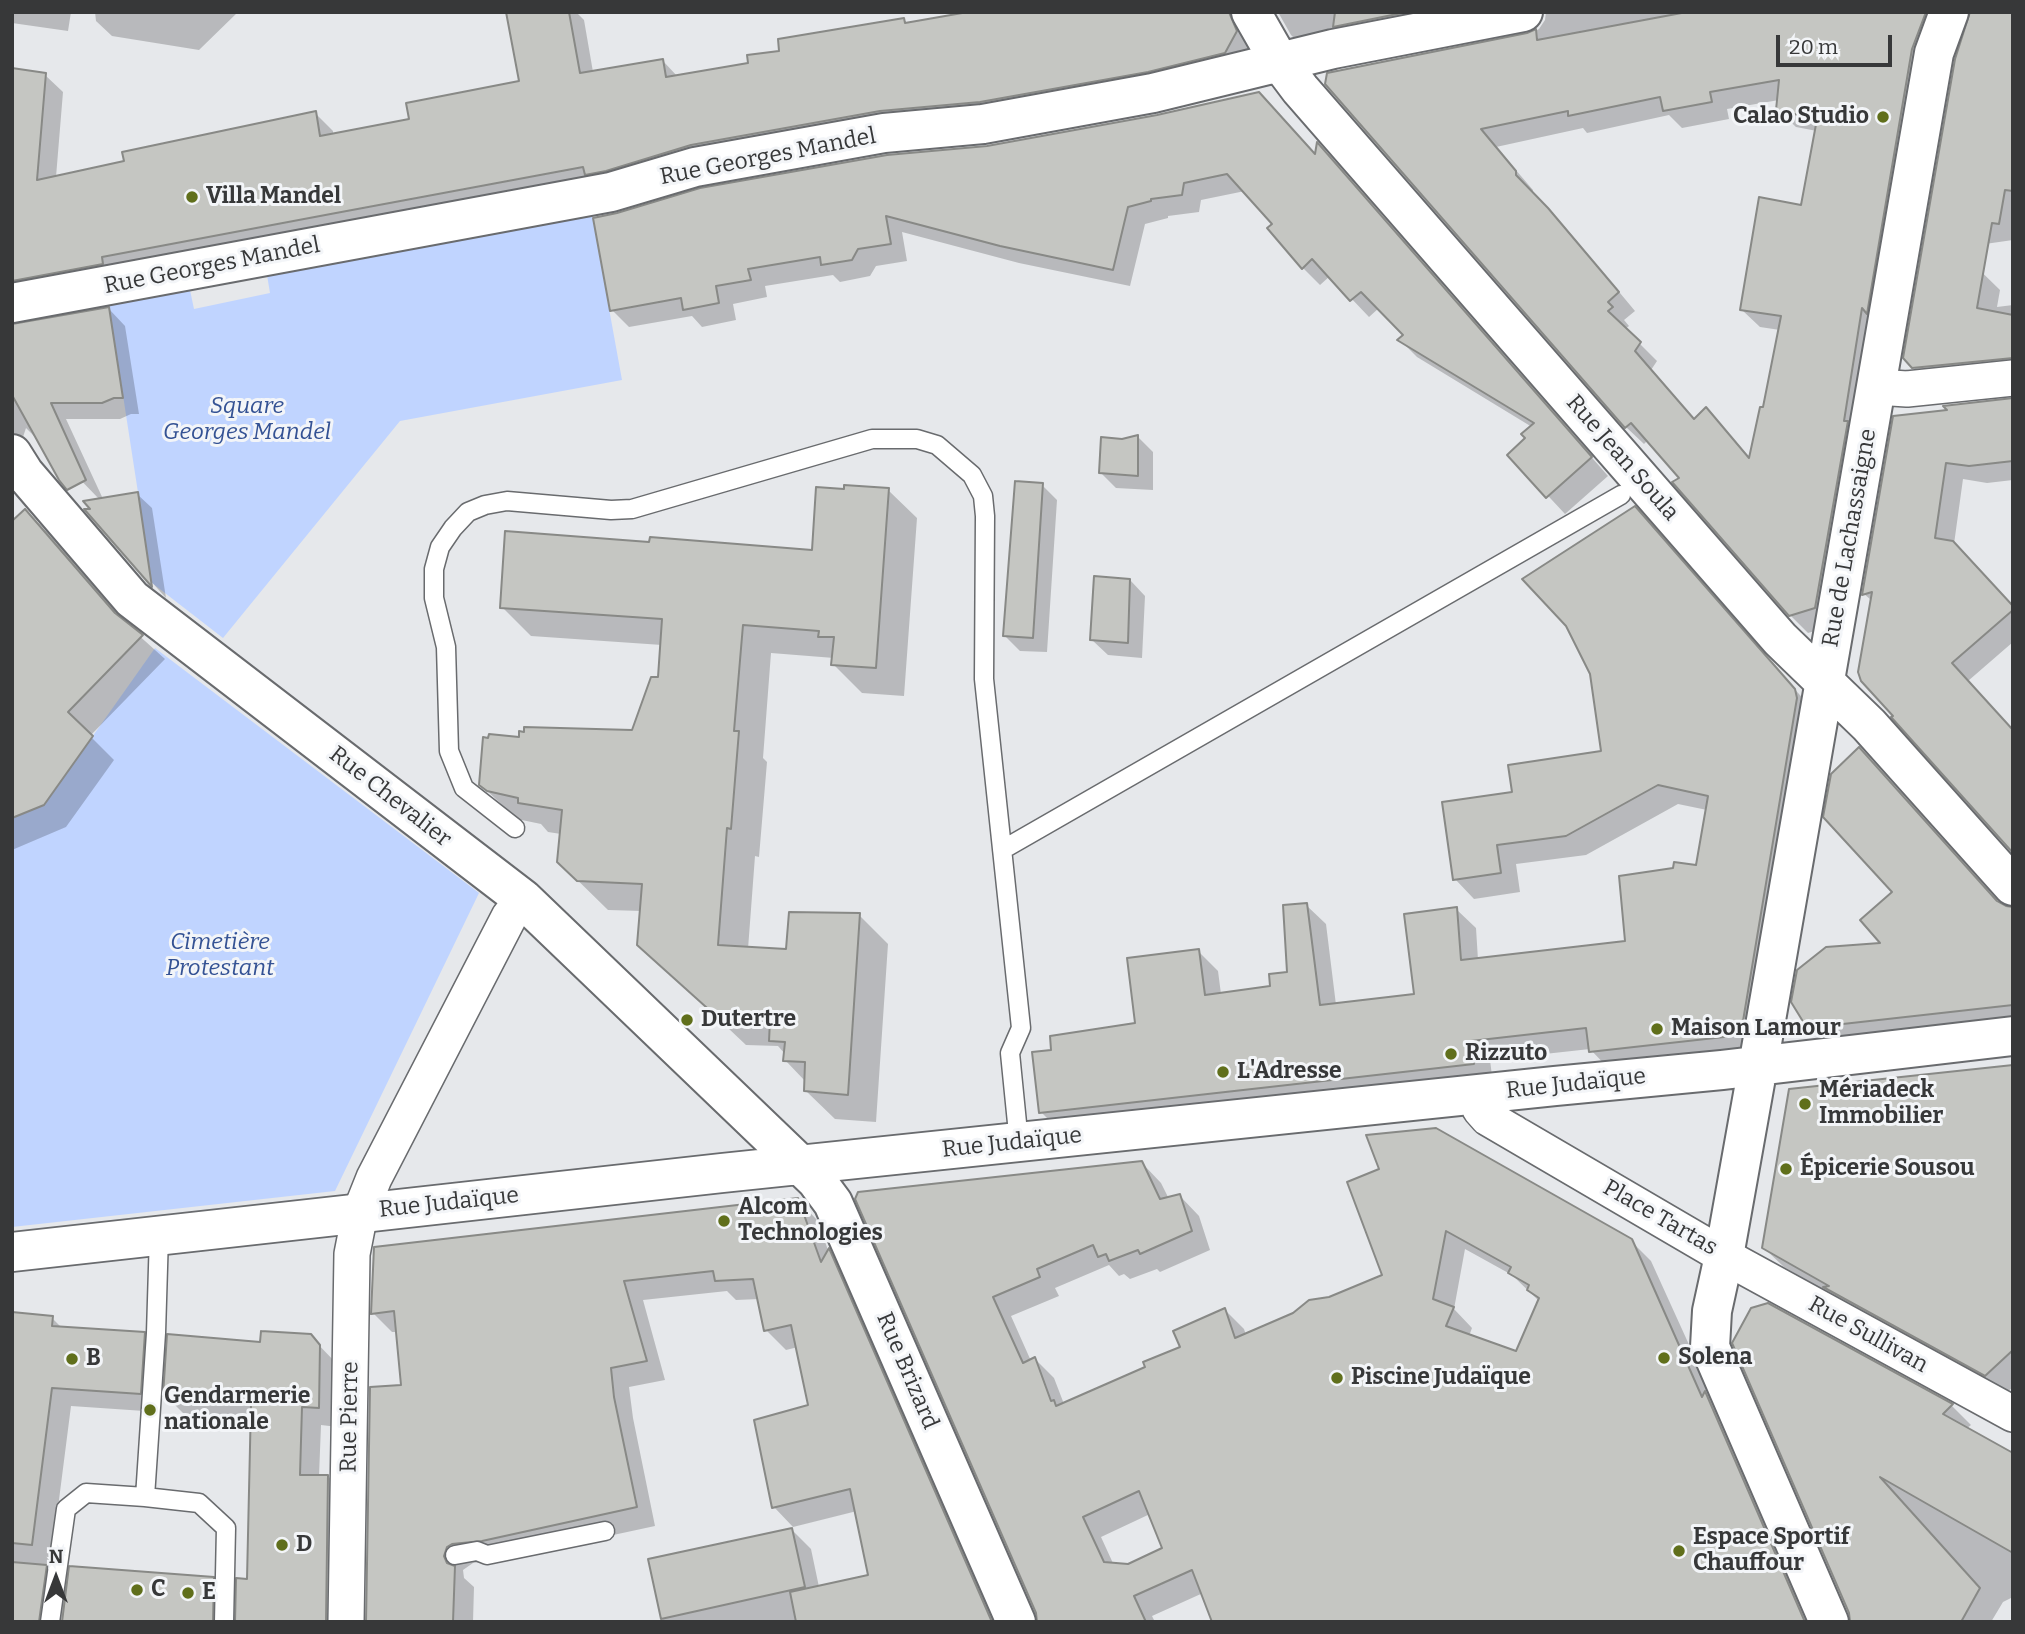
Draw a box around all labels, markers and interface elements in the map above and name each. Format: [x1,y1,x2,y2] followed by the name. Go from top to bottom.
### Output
[1780,21,1896,65] scale bar
[1789,34,1838,60] text: 20 m
[1733,103,1869,131] place label: Calao Studio
[1875,109,1891,125] marker: Calao Studio
[658,123,878,191] street label: Rue Georges Mandel
[206,183,341,211] place label: Villa Mandel
[184,189,200,205] marker: Villa Mandel
[102,232,322,300] street label: Rue Georges Mandel
[1560,389,1684,527] street label: Rue Jean Soula
[163,393,331,447] park label: Square Georges Mandel
[1817,427,1883,649] street label: Rue de Lachassaigne
[323,741,457,853] street label: Rue Chevalier
[166,929,274,983] park label: Cimetière Protestant
[701,1006,796,1034] place label: Dutertre
[679,1012,695,1028] marker: Dutertre
[1671,1015,1841,1043] place label: Maison Lamour
[1649,1021,1665,1037] marker: Maison Lamour
[1465,1040,1547,1068] place label: Rizzuto
[1443,1046,1459,1062] marker: Rizzuto
[1237,1058,1342,1086] place label: L'Adresse
[1505,1063,1647,1105] street label: Rue Judaïque
[1215,1064,1231,1080] marker: L'Adresse
[1819,1077,1943,1131] place label: Mériadeck Immobilier
[1797,1096,1813,1112] marker: Mériadeck Immobilier
[941,1122,1083,1164] street label: Rue Judaïque
[1800,1155,1975,1183] place label: Épicerie Sousou
[1778,1161,1794,1177] marker: Épicerie Sousou
[1598,1174,1722,1262] street label: Place Tartas
[378,1182,520,1224] street label: Rue Judaïque
[738,1194,883,1248] place label: Alcom Technologies
[716,1213,732,1229] marker: Alcom Technologies
[1803,1291,1933,1379] street label: Rue Sullivan
[870,1308,944,1434] street label: Rue Brizard
[1678,1344,1752,1372] place label: Solena
[86,1345,101,1373] place label: B
[1656,1350,1672,1366] marker: Solena
[64,1351,80,1367] marker: B
[335,1361,365,1473] street label: Rue Pierre
[1351,1364,1531,1392] place label: Piscine Judaïque
[1329,1370,1345,1386] marker: Piscine Judaïque
[164,1383,310,1437] place label: Gendarmerie nationale
[142,1402,158,1418] marker: Gendarmerie nationale
[1693,1524,1849,1578] place label: Espace Sportif Chauffour
[296,1531,312,1559] place label: D
[274,1537,290,1553] marker: D
[21,1543,91,1613] north arrow
[1671,1543,1687,1559] marker: Espace Sportif Chauffour
[49,1545,63,1568] text: N
[151,1576,166,1604] place label: C
[202,1579,216,1607] place label: E
[129,1582,145,1598] marker: C
[180,1585,196,1601] marker: E

